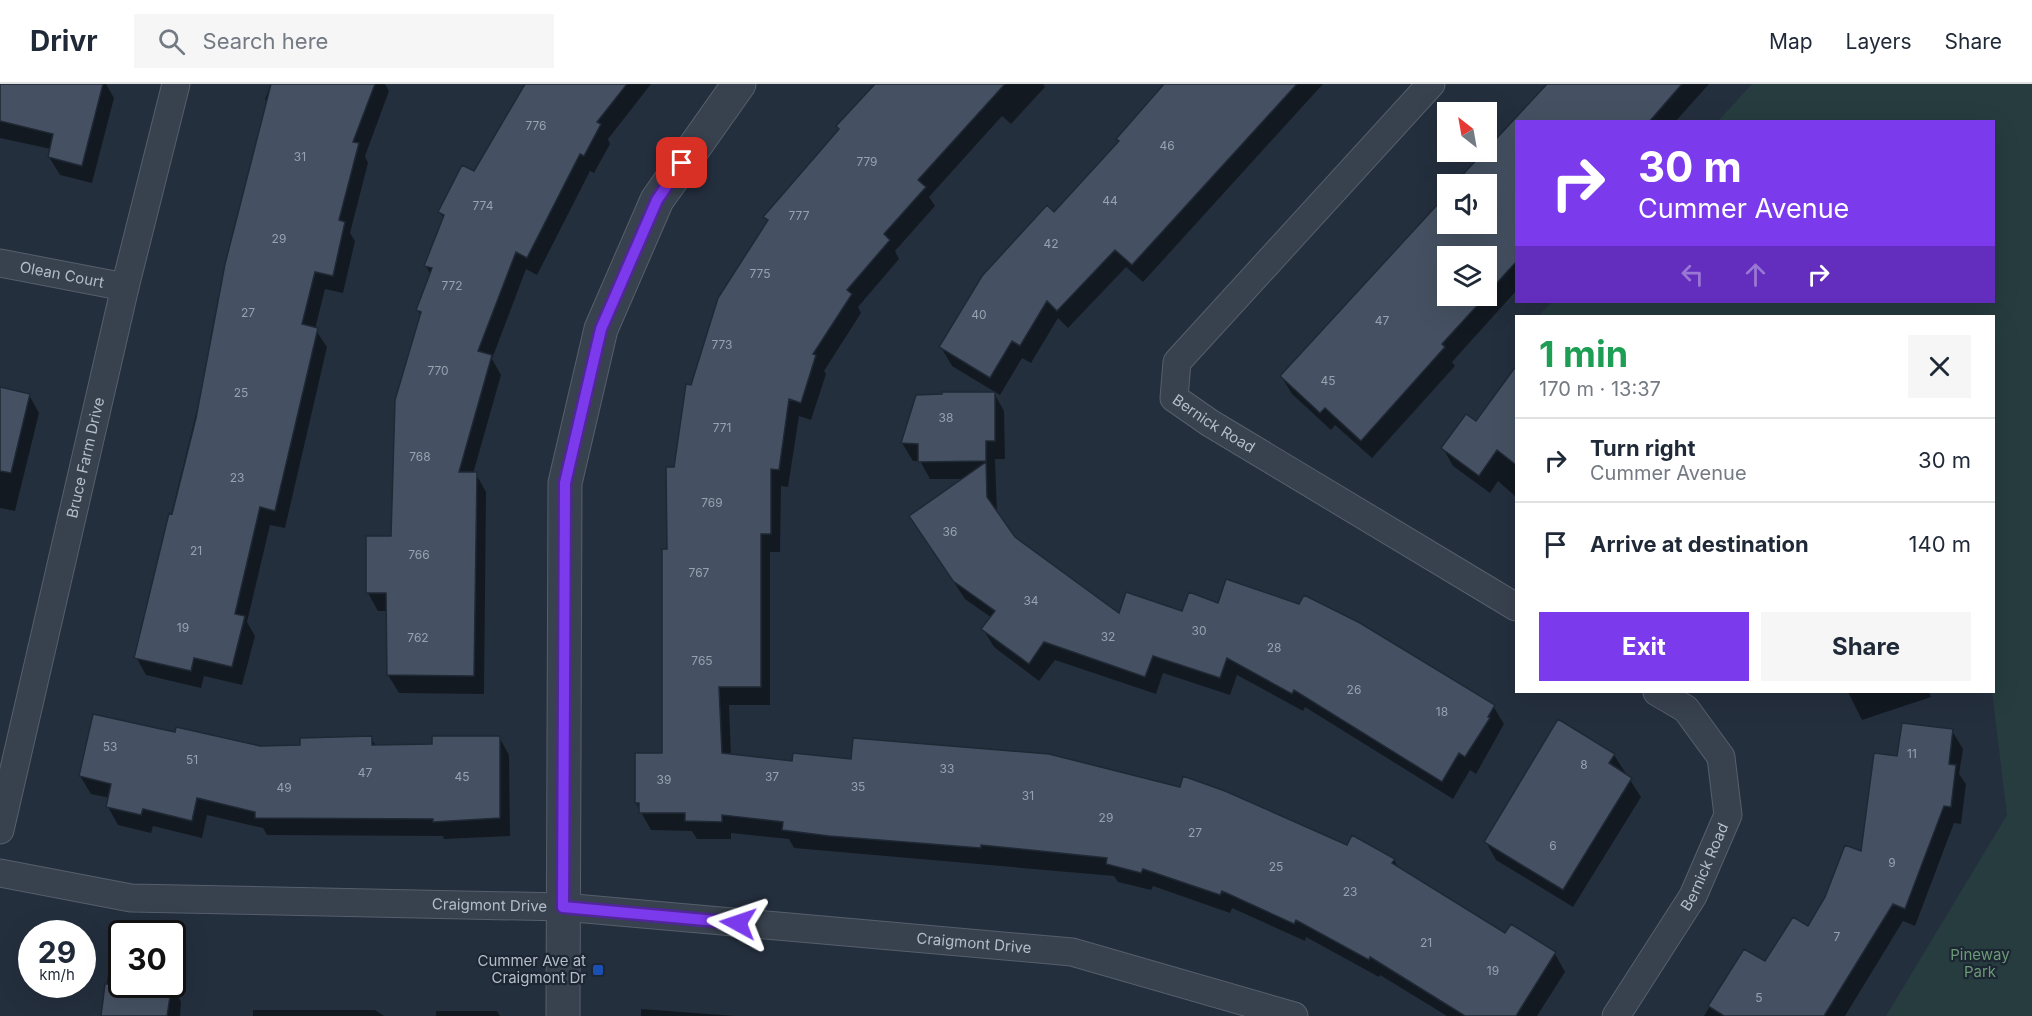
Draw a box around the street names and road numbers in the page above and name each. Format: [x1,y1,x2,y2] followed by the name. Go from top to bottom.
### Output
[18,257,106,292] street label: Olean Court
[1169,390,1259,457] street label: Bernick Road
[62,395,108,520] street label: Bruce Farm Drive
[1676,820,1732,914] street label: Bernick Road
[432,894,547,916] street label: Craigmont Drive
[916,928,1032,957] street label: Craigmont Drive

